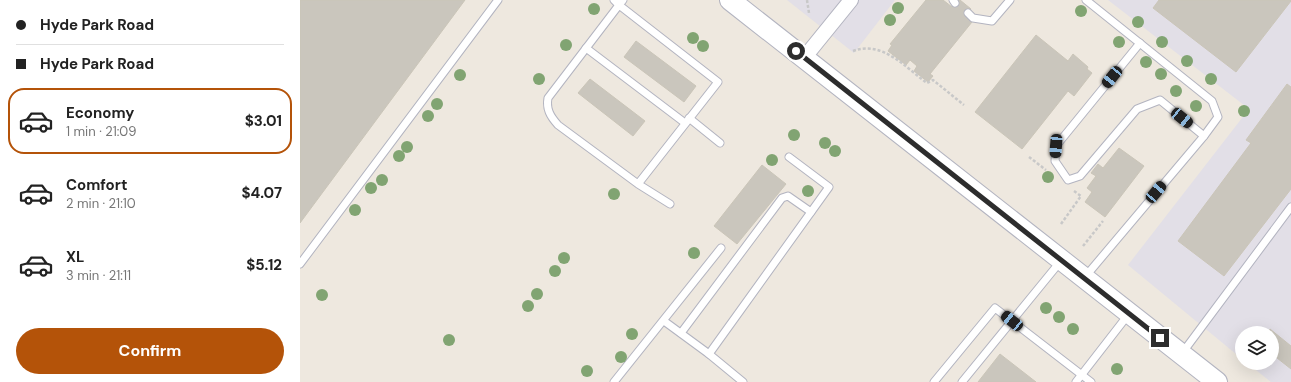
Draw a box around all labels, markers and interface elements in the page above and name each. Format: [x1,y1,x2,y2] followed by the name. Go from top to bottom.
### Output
[40,15,154,35] text: Hyde Park Road
[787,42,805,60] route start
[40,54,154,74] text: Hyde Park Road
[1100,64,1124,90] car
[18,103,54,139] icon: car
[66,103,134,123] text: Economy
[1169,106,1195,130] car
[245,111,282,131] text: $3.01
[66,123,136,140] text: 1 min · 21:09
[1049,134,1063,158] car
[18,175,54,211] icon: car
[66,175,127,195] text: Comfort
[1144,179,1168,205] car
[241,183,282,203] text: $4.07
[66,195,136,212] text: 2 min · 21:10
[18,247,54,283] icon: car
[66,247,84,267] text: XL
[246,255,282,275] text: $5.12
[66,267,131,284] text: 3 min · 21:11
[999,309,1025,333] car
[1235,326,1279,370] map controls
[1235,326,1279,370] button: layers
[16,328,284,374] button: Confirm
[1151,329,1169,347] route end

